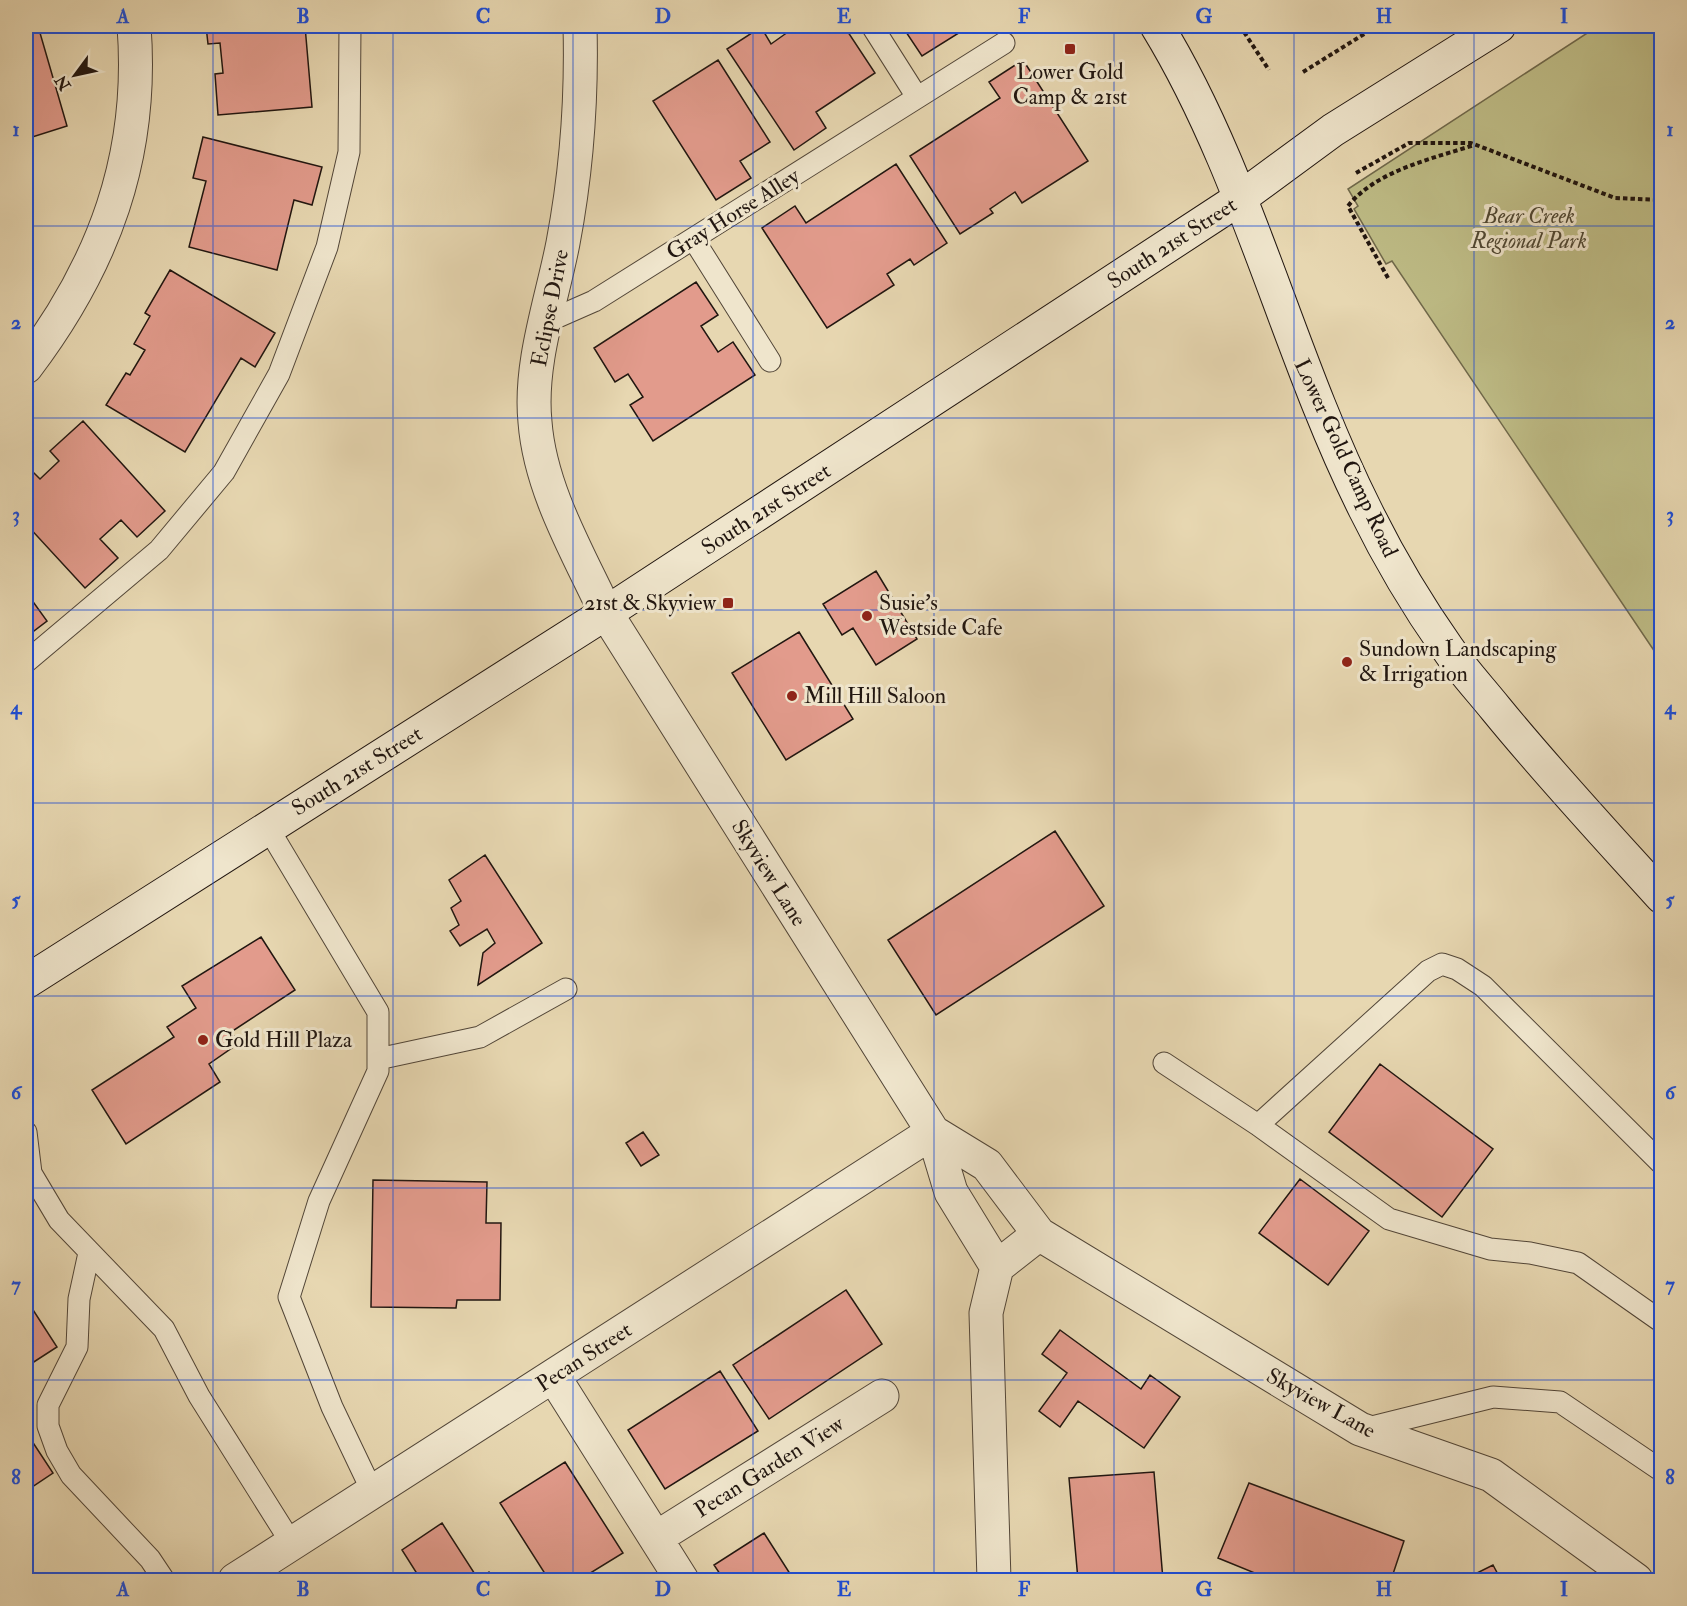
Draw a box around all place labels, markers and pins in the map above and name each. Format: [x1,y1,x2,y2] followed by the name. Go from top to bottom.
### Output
[1063,42,1077,56] marker: Lower Gold Camp & 21st
[1013,58,1127,112] place label: Lower Gold Camp & 21st
[584,589,716,617] place label: 21st & Skyview
[878,589,1003,642] place label: Susie's Westside Cafe
[721,596,735,610] marker: 21st & Skyview
[860,609,874,623] marker: Susie's Westside Cafe
[1359,635,1557,688] place label: Sundown Landscaping & Irrigation
[1340,655,1354,669] marker: Sundown Landscaping & Irrigation
[804,682,946,710] place label: Mill Hill Saloon
[785,689,799,703] marker: Mill Hill Saloon
[215,1026,353,1054] place label: Gold Hill Plaza
[196,1033,210,1047] marker: Gold Hill Plaza

